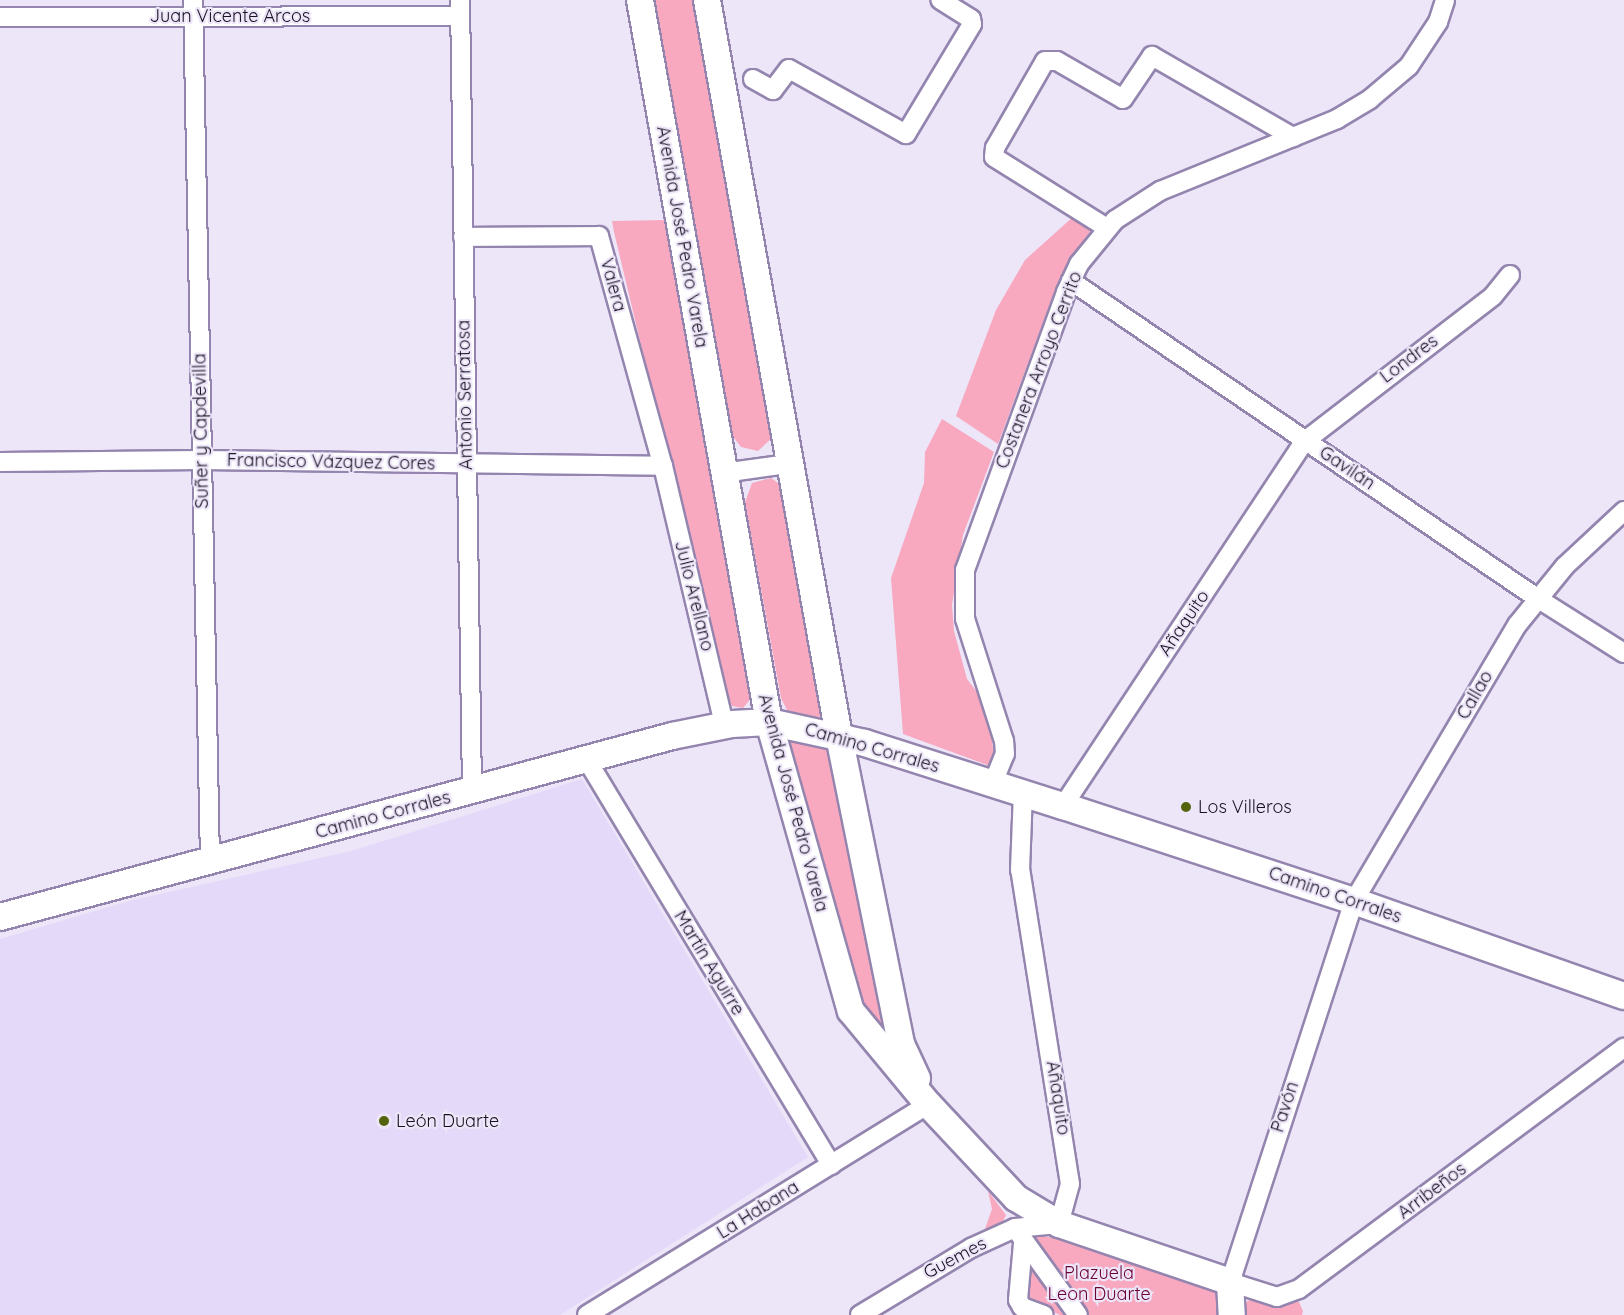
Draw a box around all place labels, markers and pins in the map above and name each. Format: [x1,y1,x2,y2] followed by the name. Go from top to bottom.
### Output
[1198,796,1292,818] place label: Los Villeros
[1179,800,1193,814] marker: Los Villeros
[396,1110,499,1132] place label: León Duarte
[377,1114,391,1128] marker: León Duarte

